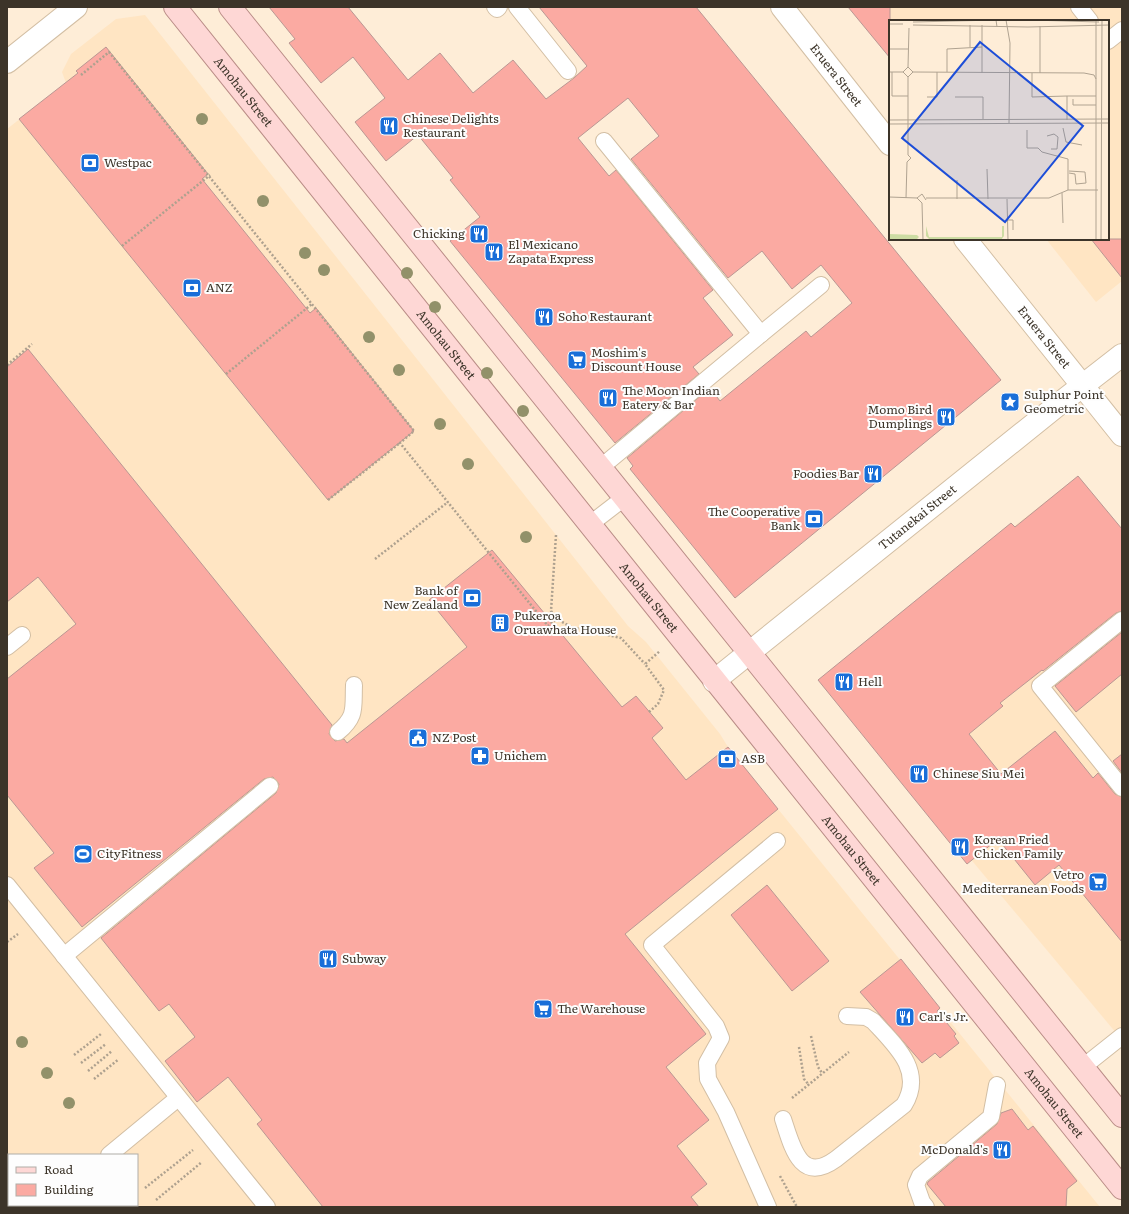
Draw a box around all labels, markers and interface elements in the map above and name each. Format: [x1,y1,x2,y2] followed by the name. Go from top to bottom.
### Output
[889,20,1109,240] inset map
[806,39,867,110] street label: Eruera Street
[210,52,278,131] street label: Amohau Street
[403,109,499,141] place label: Chinese Delights Restaurant
[378,115,400,137] restaurant icon: Chinese Delights Restaurant
[79,152,101,174] bank icon: Westpac
[104,153,152,171] place label: Westpac
[468,223,490,245] restaurant icon: Chicking
[413,224,465,242] place label: Chicking
[508,235,594,267] place label: El Mexicano Zapata Express
[483,241,505,263] restaurant icon: El Mexicano Zapata Express
[181,277,203,299] bank icon: ANZ
[206,278,233,296] place label: ANZ
[1014,301,1075,372] street label: Eruera Street
[413,305,481,383] street label: Amohau Street
[533,306,555,328] restaurant icon: Soho Restaurant
[558,307,652,325] place label: Soho Restaurant
[591,343,681,375] place label: Moshim's Discount House
[566,349,588,371] supermarket icon: Moshim's Discount House
[622,381,720,413] place label: The Moon Indian Eatery & Bar
[1024,385,1104,417] place label: Sulphur Point Geometric
[597,387,619,409] restaurant icon: The Moon Indian Eatery & Bar
[999,391,1021,413] place icon: Sulphur Point Geometric
[867,400,933,432] place label: Momo Bird Dumplings
[935,406,957,428] restaurant icon: Momo Bird Dumplings
[862,463,884,485] restaurant icon: Foodies Bar
[793,464,859,482] place label: Foodies Bar
[874,480,960,554] street label: Tutanekai Street
[707,502,801,534] place label: The Cooperative Bank
[803,508,825,530] bank icon: The Cooperative Bank
[616,558,683,636] street label: Amohau Street
[384,581,459,613] place label: Bank of New Zealand
[461,587,483,609] bank icon: Bank of New Zealand
[514,606,616,638] place label: Pukeroa Oruawhata House
[489,612,511,634] building icon: Pukeroa Oruawhata House
[833,671,855,693] restaurant icon: Hell
[858,672,882,690] place label: Hell
[407,727,429,749] public building icon: NZ Post
[432,728,477,746] place label: NZ Post
[469,745,491,767] pharmacy icon: Unichem
[494,746,547,764] place label: Unichem
[716,748,738,770] bank icon: ASB
[741,749,765,767] place label: ASB
[908,763,930,785] restaurant icon: Chinese Siu Mei
[933,764,1024,782] place label: Chinese Siu Mei
[818,811,886,889] street label: Amohau Street
[974,830,1063,862] place label: Korean Fried Chicken Family
[949,836,971,858] restaurant icon: Korean Fried Chicken Family
[72,843,94,865] sports icon: CityFitness
[97,844,162,862] place label: CityFitness
[962,865,1085,897] place label: Vetro Mediterranean Foods
[1087,871,1109,893] supermarket icon: Vetro Mediterranean Foods
[317,948,339,970] restaurant icon: Subway
[342,949,387,967] place label: Subway
[532,998,554,1020] supermarket icon: The Warehouse
[557,999,645,1017] place label: The Warehouse
[894,1006,916,1028] restaurant icon: Carl's Jr.
[919,1007,969,1025] place label: Carl's Jr.
[1021,1063,1089,1142] street label: Amohau Street
[991,1139,1013,1161] restaurant icon: McDonald's
[921,1140,989,1158] place label: McDonald's
[8,1154,138,1206] legend
[44,1160,74,1178] text: Road
[44,1180,94,1198] text: Building

